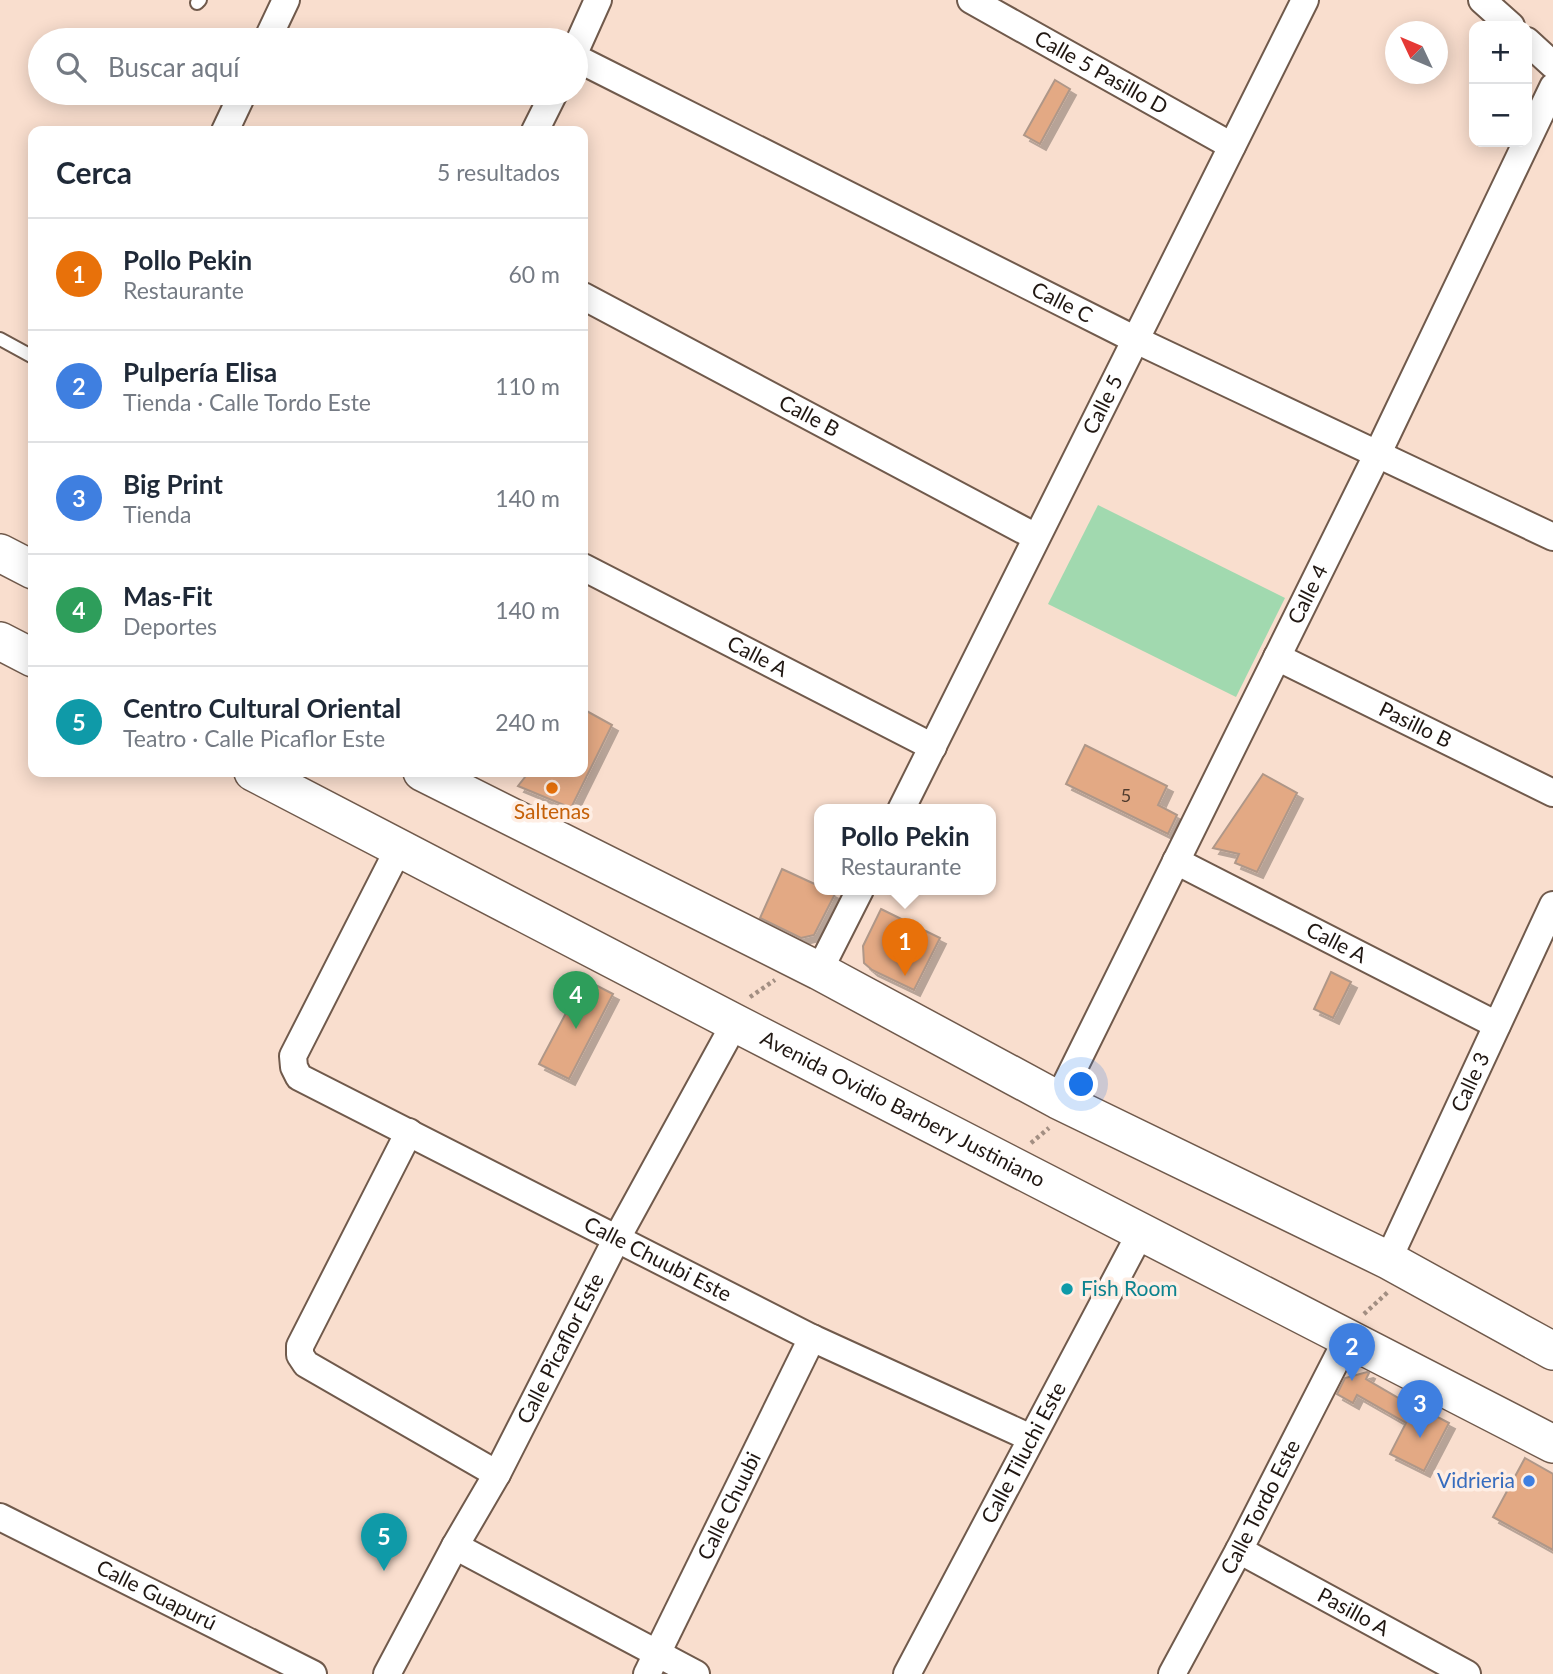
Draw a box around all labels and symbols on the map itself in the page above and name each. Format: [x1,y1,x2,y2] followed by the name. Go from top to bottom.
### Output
[1385,21,1448,84] north arrow
[1031,24,1173,119] street label: Calle 5 Pasillo D
[1028,276,1097,327] street label: Calle C
[1077,370,1127,438] street label: Calle 5
[775,389,844,441] street label: Calle B
[1282,560,1332,628] street label: Calle 4
[724,629,793,682] street label: Calle A
[1375,695,1456,752] street label: Pasillo B
[544,780,560,796] marker: Saltenas
[1121,784,1131,806] house number: 5
[514,798,590,823] place label: Saltenas
[1303,916,1372,968] street label: Calle A
[882,918,928,976] pin: 1
[553,971,599,1029] pin: 4
[757,1024,1050,1192] street label: Avenida Ovidio Barbery Justiniano
[1445,1048,1494,1115] street label: Calle 3
[1064,1067,1098,1101] your location
[580,1210,736,1306] street label: Calle Chuubi Este
[511,1269,608,1427] street label: Calle Picaflor Este
[1081,1275,1178,1300] place label: Fish Room
[1059,1281,1075,1297] marker: Fish Room
[1329,1323,1375,1381] pin: 2
[975,1377,1070,1527] street label: Calle Tiluchi Este
[1397,1380,1443,1438] pin: 3
[1214,1435,1304,1578] street label: Calle Tordo Este
[691,1448,765,1563] street label: Calle Chuubi
[1437,1467,1515,1492] place label: Vidrieria
[1521,1473,1537,1489] marker: Vidrieria
[361,1513,407,1571] pin: 5
[93,1554,221,1635] street label: Calle Guapurú
[1314,1581,1395,1641] street label: Pasillo A

